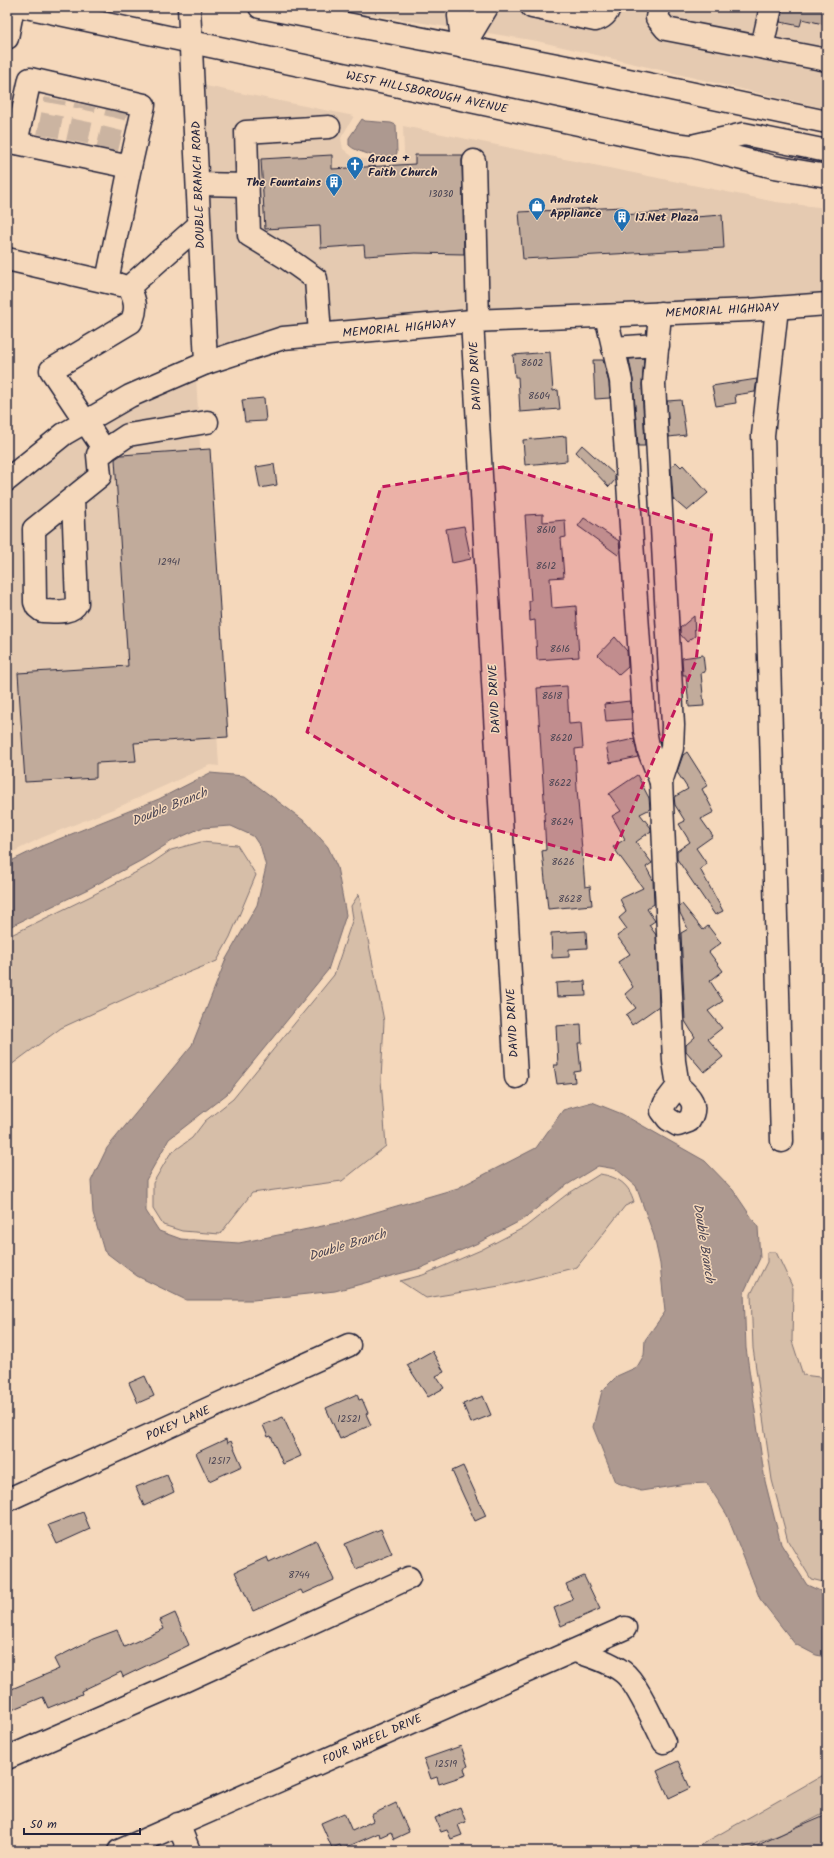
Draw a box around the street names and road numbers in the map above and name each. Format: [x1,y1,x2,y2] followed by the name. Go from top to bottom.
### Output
[344,66,511,119] street label: WEST HILLSBOROUGH AVENUE
[187,121,210,249] street label: DOUBLE BRANCH ROAD
[665,298,780,323] street label: MEMORIAL HIGHWAY
[342,314,457,343] street label: MEMORIAL HIGHWAY
[464,340,487,411] street label: DAVID DRIVE
[483,663,506,734] street label: DAVID DRIVE
[501,987,524,1058] street label: DAVID DRIVE
[143,1400,214,1446] street label: POKEY LANE
[319,1709,426,1770] street label: FOUR WHEEL DRIVE

